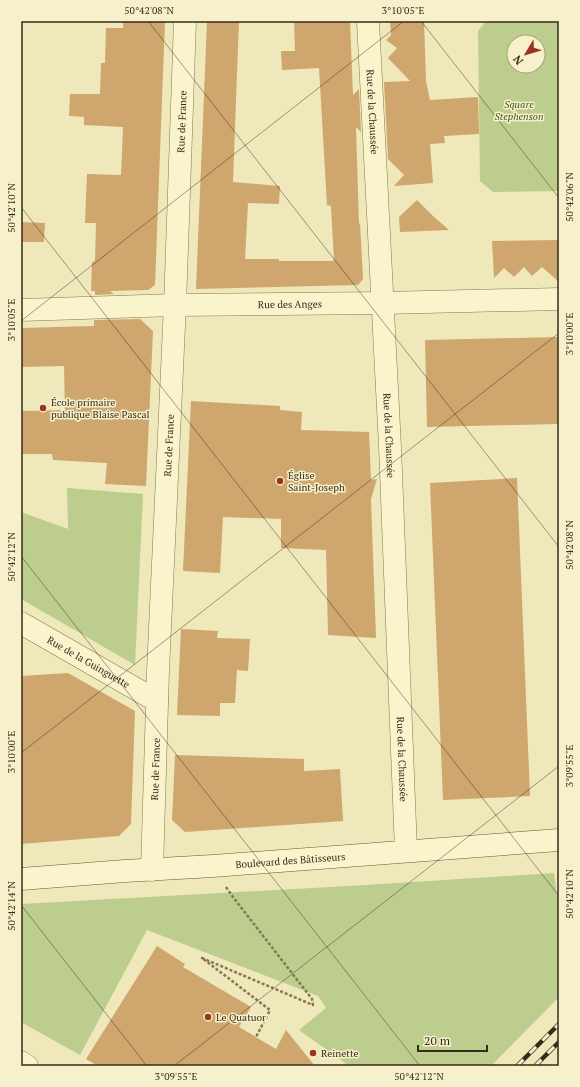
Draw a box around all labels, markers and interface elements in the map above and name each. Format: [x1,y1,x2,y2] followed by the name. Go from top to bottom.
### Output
[124,4,174,17] text: 50°42'08"N
[382,4,425,17] text: 3°10'05"E
[506,34,546,74] north arrow
[510,52,526,68] text: N
[364,69,381,155] street label: Rue de la Chaussée
[174,90,189,153] street label: Rue de France
[495,98,543,123] park label: Square Stephenson
[563,172,576,222] text: 50°42'06"N
[5,183,18,233] text: 50°42'10"N
[258,297,322,311] street label: Rue des Anges
[5,298,18,341] text: 3°10'05"E
[563,312,576,355] text: 3°10'00"E
[381,393,398,478] street label: Rue de la Chaussée
[51,396,150,421] place label: École primaire publique Blaise Pascal
[38,403,48,413] marker: École primaire publique Blaise Pascal
[161,414,176,477] street label: Rue de France
[288,469,345,494] place label: Église Saint-Joseph
[275,476,285,486] marker: Église Saint-Joseph
[563,520,576,570] text: 50°42'08"N
[5,532,18,582] text: 50°42'12"N
[45,633,132,691] street label: Rue de la Guinguette
[394,716,411,802] street label: Rue de la Chaussée
[5,730,18,773] text: 3°10'00"E
[148,738,162,800] street label: Rue de France
[563,744,576,787] text: 3°09'55"E
[235,850,346,871] street label: Boulevard des Bâtisseurs
[563,869,576,919] text: 50°42'10"N
[5,881,18,931] text: 50°42'14"N
[216,1011,266,1024] place label: Le Quatuor
[203,1012,213,1022] marker: Le Quatuor
[418,1027,487,1053] scale bar
[424,1033,451,1048] text: 20 m
[321,1047,359,1060] place label: Reinette
[308,1048,318,1058] marker: Reinette
[155,1070,198,1083] text: 3°09'55"E
[394,1070,444,1083] text: 50°42'12"N

